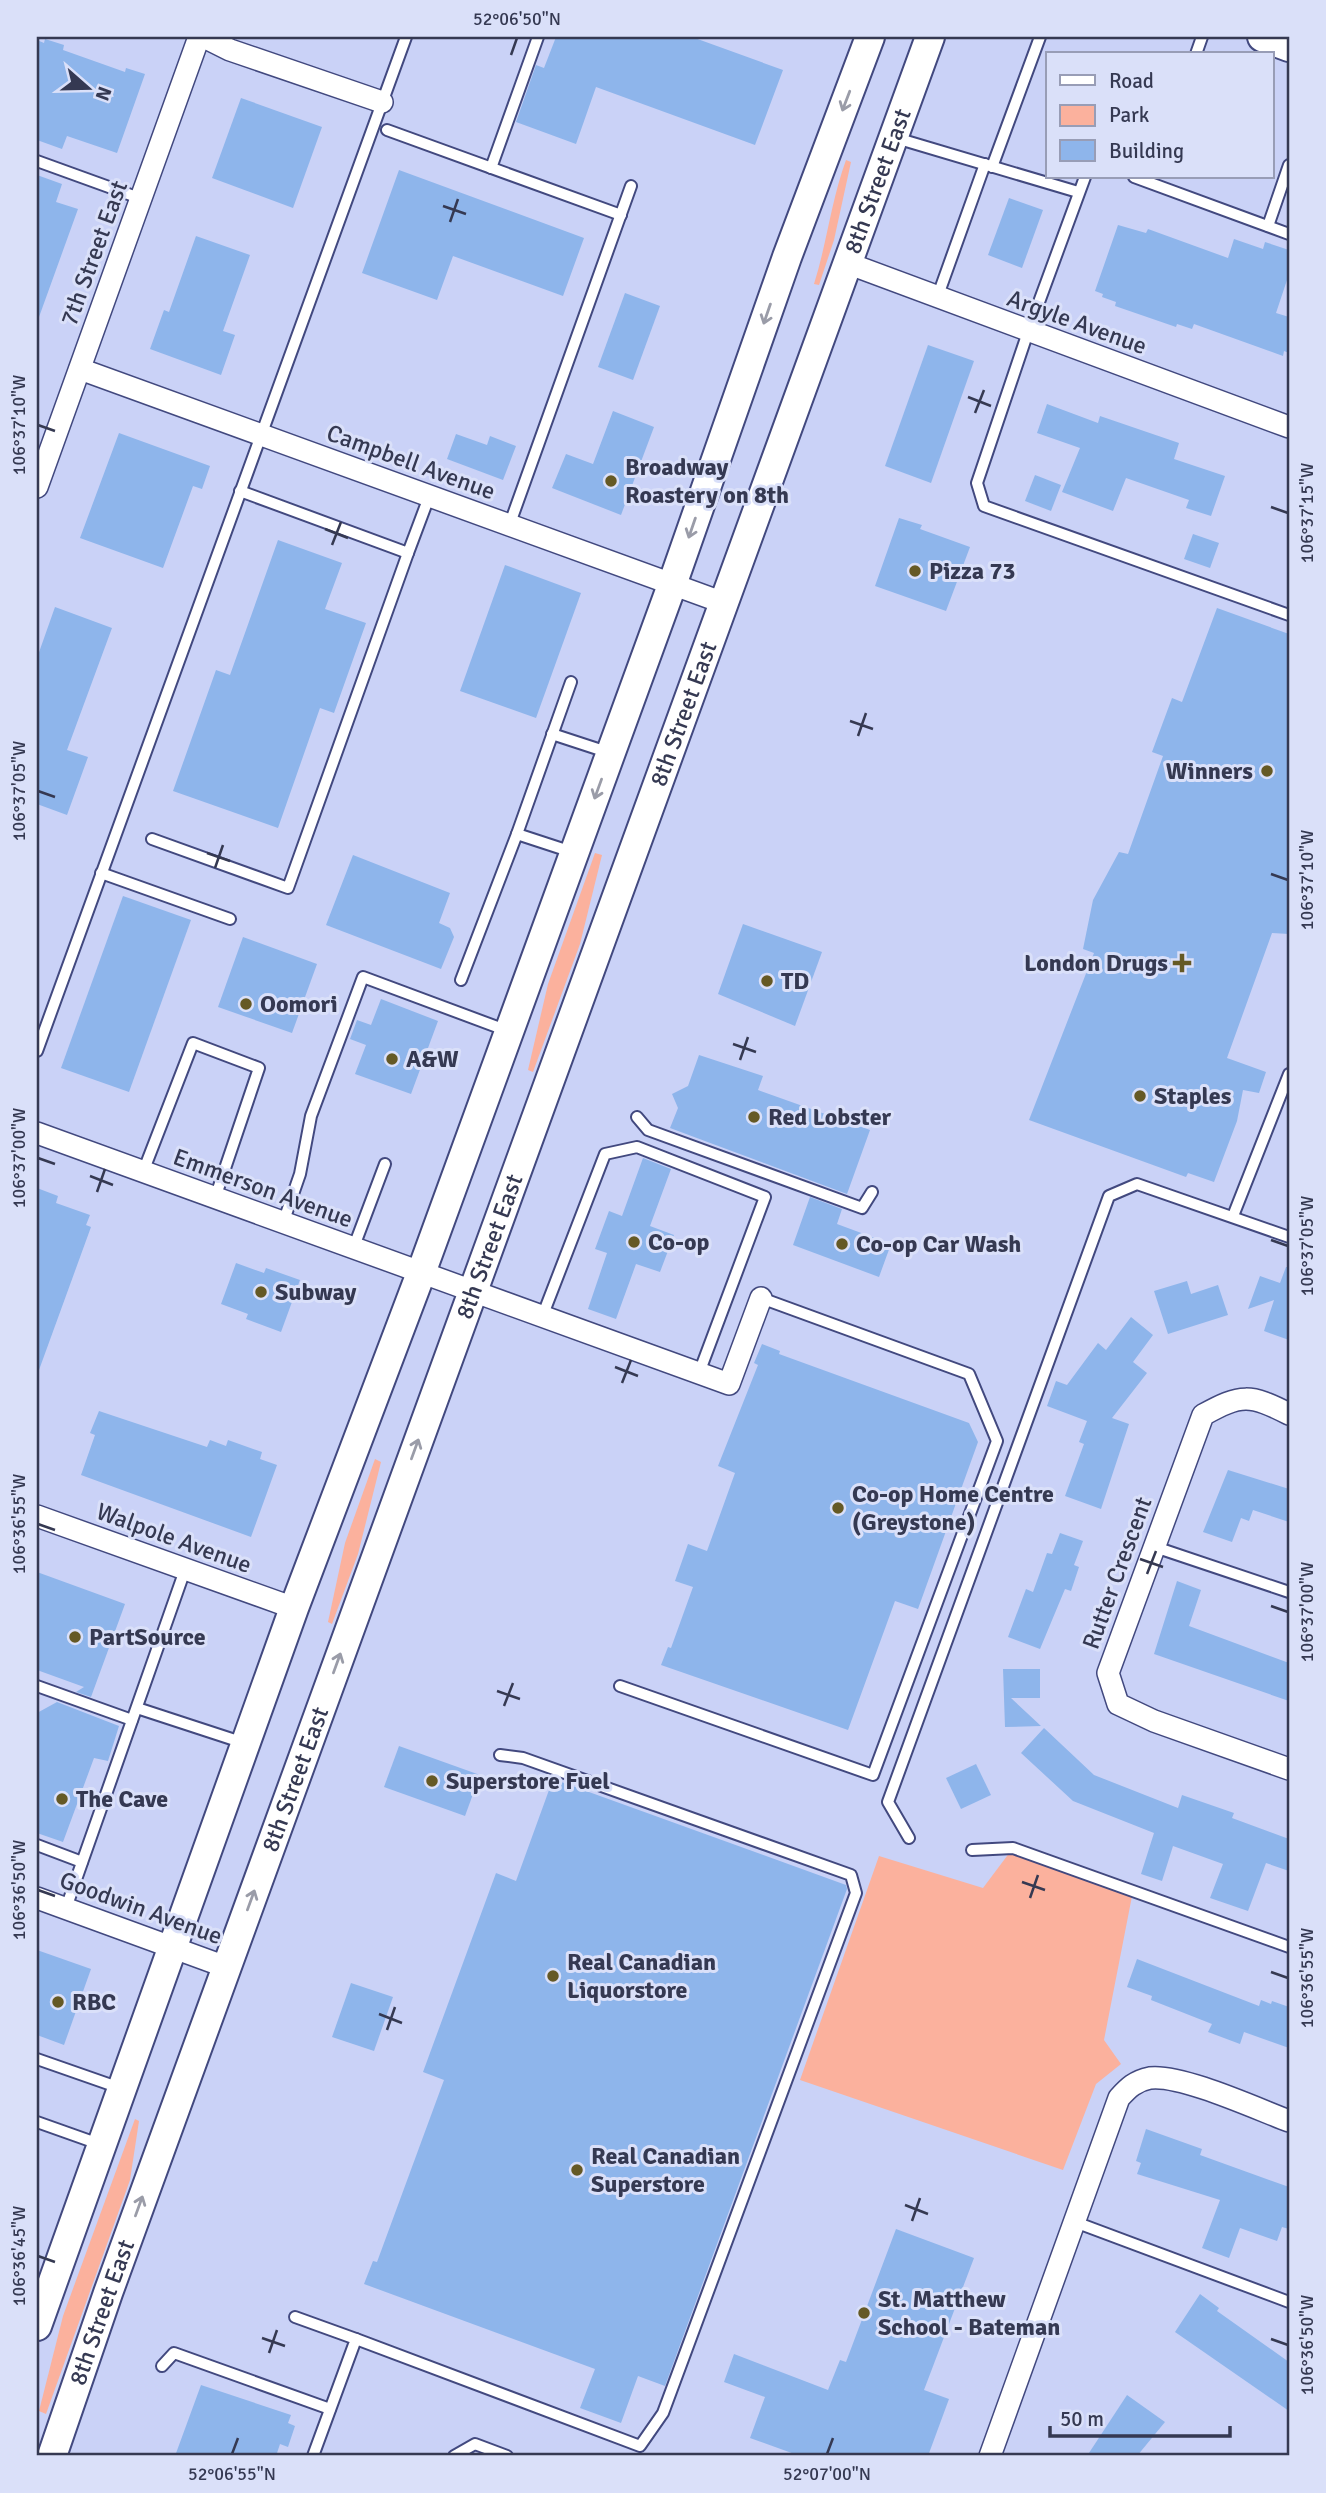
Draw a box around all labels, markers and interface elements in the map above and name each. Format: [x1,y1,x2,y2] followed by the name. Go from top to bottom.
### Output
[473,8,561,30] text: 52°06'50"N
[52,52,122,122] north arrow
[1046,52,1274,178] legend
[1109,68,1154,94] text: Road
[89,83,117,104] text: N
[839,89,852,111] one-way arrow
[1109,102,1150,128] text: Park
[837,105,918,258] street label: 8th Street East
[1109,138,1184,164] text: Building
[54,176,134,330] street label: 7th Street East
[1003,283,1151,361] street label: Argyle Avenue
[760,302,772,324] one-way arrow
[8,375,30,475] text: 106°37'10"W
[323,418,499,506] street label: Campbell Avenue
[625,452,789,510] place label: Broadway Roastery on 8th
[1296,463,1318,563] text: 106°37'15"W
[603,473,619,489] marker: Broadway Roastery on 8th
[684,517,697,539] one-way arrow
[929,556,1015,586] place label: Pizza 73
[907,563,923,579] marker: Pizza 73
[643,637,723,790] street label: 8th Street East
[8,741,30,841] text: 106°37'05"W
[1166,756,1253,786] place label: Winners
[1259,763,1275,779] marker: Winners
[591,777,603,799] one-way arrow
[1296,830,1318,930] text: 106°37'10"W
[1024,948,1168,978] place label: London Drugs
[1174,955,1190,971] marker: London Drugs
[781,966,809,996] place label: TD
[759,973,775,989] marker: TD
[260,989,338,1019] place label: Oomori
[238,996,254,1012] marker: Oomori
[406,1044,459,1074] place label: A&W
[384,1051,400,1067] marker: A&W
[1154,1081,1232,1111] place label: Staples
[1132,1088,1148,1104] marker: Staples
[768,1102,892,1132] place label: Red Lobster
[8,1108,30,1208] text: 106°37'00"W
[746,1109,762,1125] marker: Red Lobster
[169,1142,357,1234] street label: Emmerson Avenue
[449,1170,529,1323] street label: 8th Street East
[1296,1196,1318,1296] text: 106°37'05"W
[648,1227,710,1257] place label: Co-op
[856,1229,1021,1259] place label: Co-op Car Wash
[626,1234,642,1250] marker: Co-op
[834,1236,850,1252] marker: Co-op Car Wash
[275,1277,356,1307] place label: Subway
[253,1284,269,1300] marker: Subway
[410,1439,422,1461] one-way arrow
[8,1474,30,1574] text: 106°36'55"W
[852,1479,1054,1537] place label: Co-op Home Centre (Greystone)
[1076,1493,1158,1653] street label: Rutter Crescent
[92,1496,256,1580] street label: Walpole Avenue
[830,1500,846,1516] marker: Co-op Home Centre (Greystone)
[1296,1562,1318,1662] text: 106°37'00"W
[89,1622,206,1652] place label: PartSource
[67,1629,83,1645] marker: PartSource
[332,1653,345,1675] one-way arrow
[255,1703,335,1856] street label: 8th Street East
[446,1766,610,1796] place label: Superstore Fuel
[424,1773,440,1789] marker: Superstore Fuel
[76,1784,168,1814] place label: The Cave
[54,1791,70,1807] marker: The Cave
[8,1840,30,1940] text: 106°36'50"W
[56,1865,226,1951] street label: Goodwin Avenue
[246,1889,258,1911] one-way arrow
[1296,1928,1318,2028] text: 106°36'55"W
[567,1947,716,2005] place label: Real Canadian Liquorstore
[545,1968,561,1984] marker: Real Canadian Liquorstore
[72,1987,116,2017] place label: RBC
[50,1994,66,2010] marker: RBC
[591,2141,740,2199] place label: Real Canadian Superstore
[569,2162,585,2178] marker: Real Canadian Superstore
[134,2195,147,2217] one-way arrow
[8,2206,30,2306] text: 106°36'45"W
[62,2236,141,2389] street label: 8th Street East
[878,2284,1060,2342] place label: St. Matthew School - Bateman
[1296,2295,1318,2395] text: 106°36'50"W
[856,2305,872,2321] marker: St. Matthew School - Bateman
[1050,2395,1230,2439] scale bar
[1060,2406,1104,2432] text: 50 m
[188,2463,276,2485] text: 52°06'55"N
[783,2463,871,2485] text: 52°07'00"N

